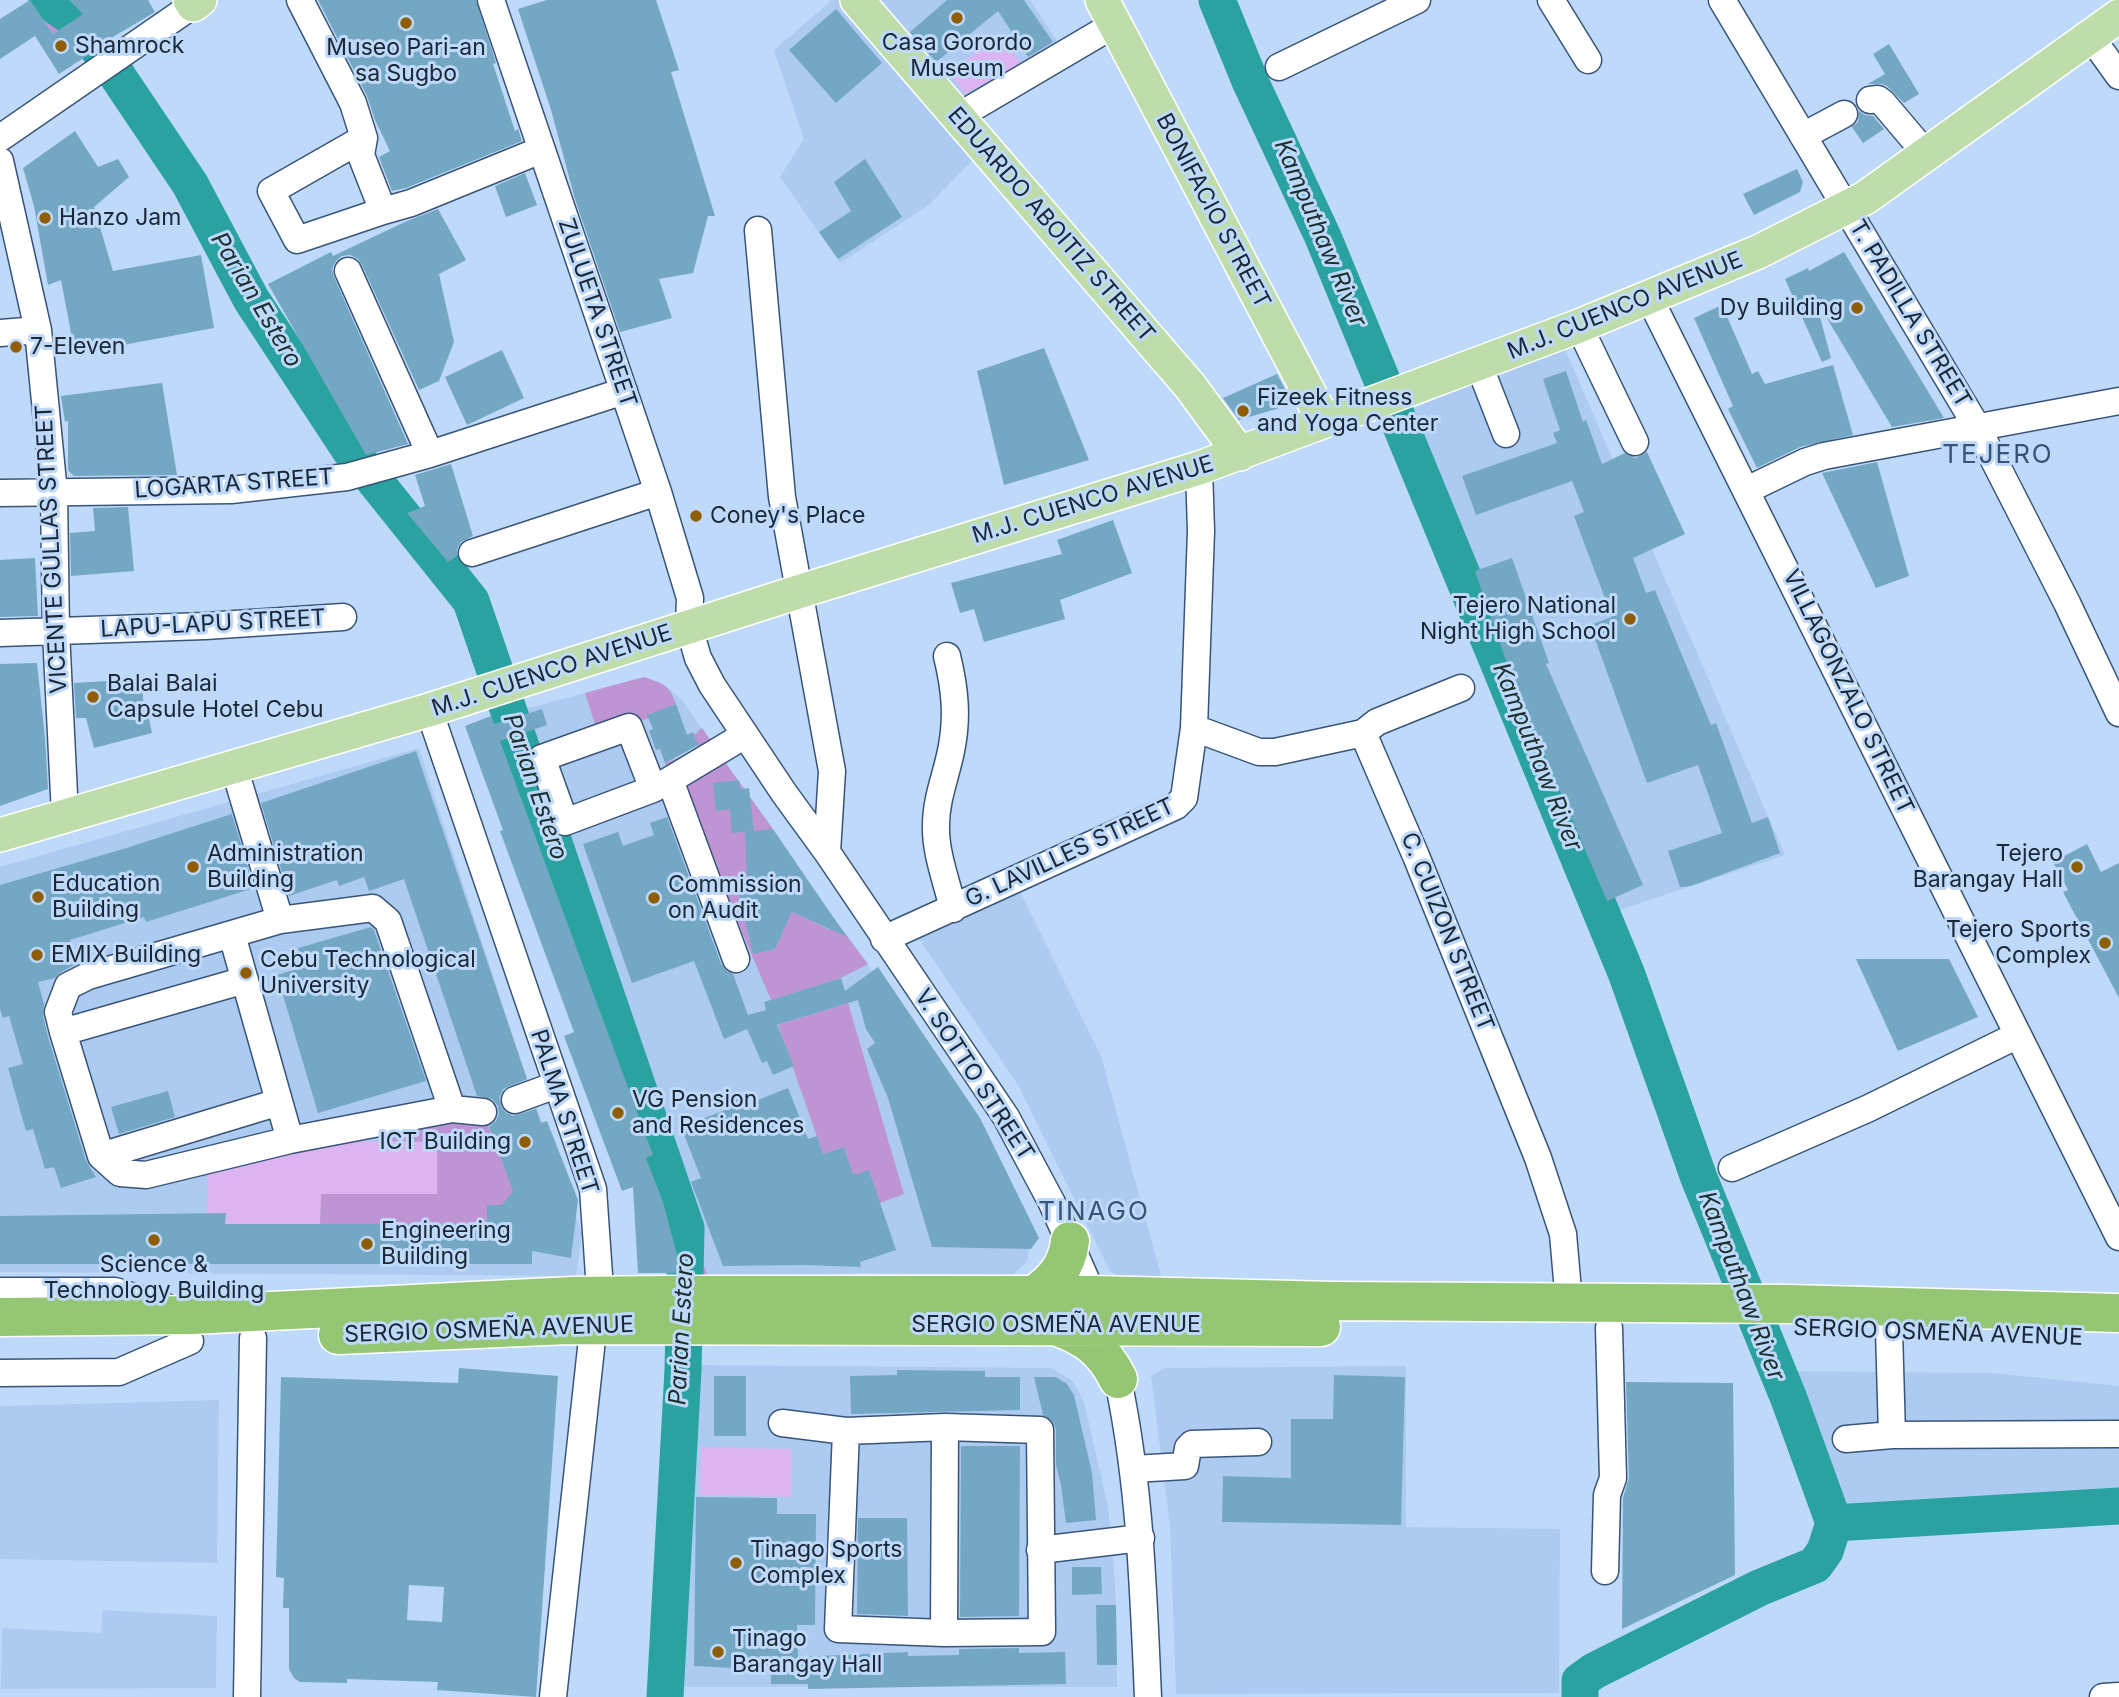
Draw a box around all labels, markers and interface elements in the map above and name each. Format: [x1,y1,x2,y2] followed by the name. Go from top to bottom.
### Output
[949,10,965,26] marker: Casa Gorordo Museum
[398,15,414,31] marker: Museo Pari-an sa Sugbo
[882,29,1032,83] place label: Casa Gorordo Museum
[75,32,184,60] place label: Shamrock
[326,34,486,88] place label: Museo Pari-an sa Sugbo
[53,38,69,54] marker: Shamrock
[942,102,1160,348] street label: EDUARDO ABOITIZ STREET
[1150,109,1276,313] street label: BONIFACIO STREET
[1268,135,1372,331] water label: Kamputhaw River
[59,204,181,232] place label: Hanzo Jam
[37,210,53,226] marker: Hanzo Jam
[552,215,642,411] street label: ZULUETA STREET
[1843,215,1977,413] street label: T. PADILLA STREET
[204,227,308,373] water label: Parian Estero
[1503,246,1747,366] street label: M.J. CUENCO AVENUE
[1720,294,1843,322] place label: Dy Building
[1849,300,1865,316] marker: Dy Building
[30,333,125,361] place label: 7-Eleven
[8,339,24,355] marker: 7-Eleven
[1257,384,1438,438] place label: Fizeek Fitness and Yoga Center
[1235,403,1251,419] marker: Fizeek Fitness and Yoga Center
[31,404,73,694] street label: VICENTE GULLAS STREET
[1943,439,2053,471] district label: TEJERO
[969,450,1217,550] street label: M.J. CUENCO AVENUE
[134,463,334,505] street label: LOGARTA STREET
[710,502,865,530] place label: Coney's Place
[688,508,704,524] marker: Coney's Place
[1777,565,1919,819] street label: VILLAGONZALO STREET
[1420,592,1616,646] place label: Tejero National Night High School
[100,604,326,644] street label: LAPU-LAPU STREET
[1622,611,1638,627] marker: Tejero National Night High School
[428,619,676,723] street label: M.J. CUENCO AVENUE
[1486,659,1588,855] water label: Kamputhaw River
[107,670,324,724] place label: Balai Balai Capsule Hotel Cebu
[85,689,101,705] marker: Balai Balai Capsule Hotel Cebu
[497,710,573,864] water label: Parian Estero
[961,792,1179,914] street label: G. LAVILLES STREET
[1395,829,1499,1035] street label: C. CUIZON STREET
[207,840,364,894] place label: Administration Building
[1913,840,2063,894] place label: Tejero Barangay Hall
[185,859,201,875] marker: Administration Building
[2069,859,2085,875] marker: Tejero Barangay Hall
[52,870,160,924] place label: Education Building
[668,871,802,925] place label: Commission on Audit
[30,889,46,905] marker: Education Building
[646,890,662,906] marker: Commission on Audit
[1946,916,2091,970] place label: Tejero Sports Complex
[2097,935,2113,951] marker: Tejero Sports Complex
[51,941,201,969] place label: EMIX Building
[260,946,476,1000] place label: Cebu Technological University
[29,947,45,963] marker: EMIX Building
[238,965,254,981] marker: Cebu Technological University
[908,984,1040,1166] street label: V. SOTTO STREET
[524,1026,604,1198] street label: PALMA STREET
[632,1086,804,1140] place label: VG Pension and Residences
[610,1105,626,1121] marker: VG Pension and Residences
[380,1128,511,1156] place label: ICT Building
[517,1134,533,1150] marker: ICT Building
[1692,1187,1790,1385] water label: Kamputhaw River
[1039,1196,1149,1228] district label: TINAGO
[381,1217,511,1271] place label: Engineering Building
[146,1232,162,1248] marker: Science & Technology Building
[359,1236,375,1252] marker: Engineering Building
[44,1251,264,1305] place label: Science & Technology Building
[664,1252,700,1406] water label: Parian Estero
[344,1311,634,1349] street label: SERGIO OSMEÑA AVENUE
[911,1311,1201,1339] street label: SERGIO OSMEÑA AVENUE
[1793,1314,2083,1352] street label: SERGIO OSMEÑA AVENUE
[750,1536,902,1590] place label: Tinago Sports Complex
[728,1555,744,1571] marker: Tinago Sports Complex
[732,1625,882,1679] place label: Tinago Barangay Hall
[710,1644,726,1660] marker: Tinago Barangay Hall

